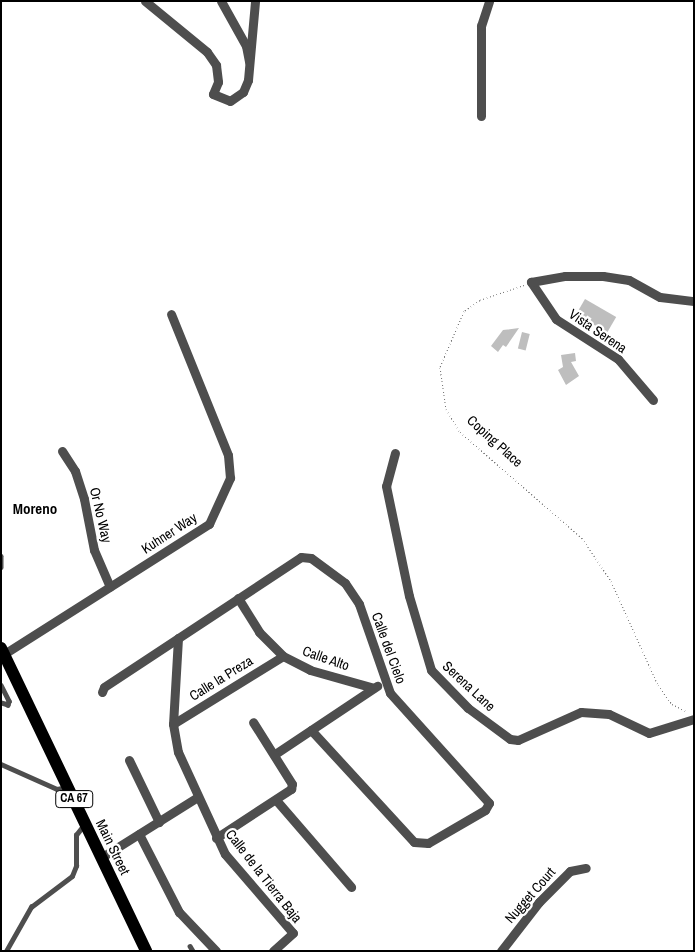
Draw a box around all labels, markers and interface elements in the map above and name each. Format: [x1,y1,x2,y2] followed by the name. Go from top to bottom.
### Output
[566,306,630,356] street label: Vista Serena
[464,412,526,470] street label: Coping Place
[86,486,116,544] street label: Or No Way
[13,500,57,518] district label: Moreno
[138,509,200,557] street label: Kuhner Way
[368,610,410,686] street label: Calle del Cielo
[300,642,352,674] street label: Calle Alto
[186,652,256,704] street label: Calle la Preza
[439,657,499,715] street label: Serena Lane
[54,790,94,809] road number: CA 67
[92,817,134,877] street label: Main Street
[222,826,306,926] street label: Calle de la Tierra Baja
[501,864,559,926] street label: Nugget Court

